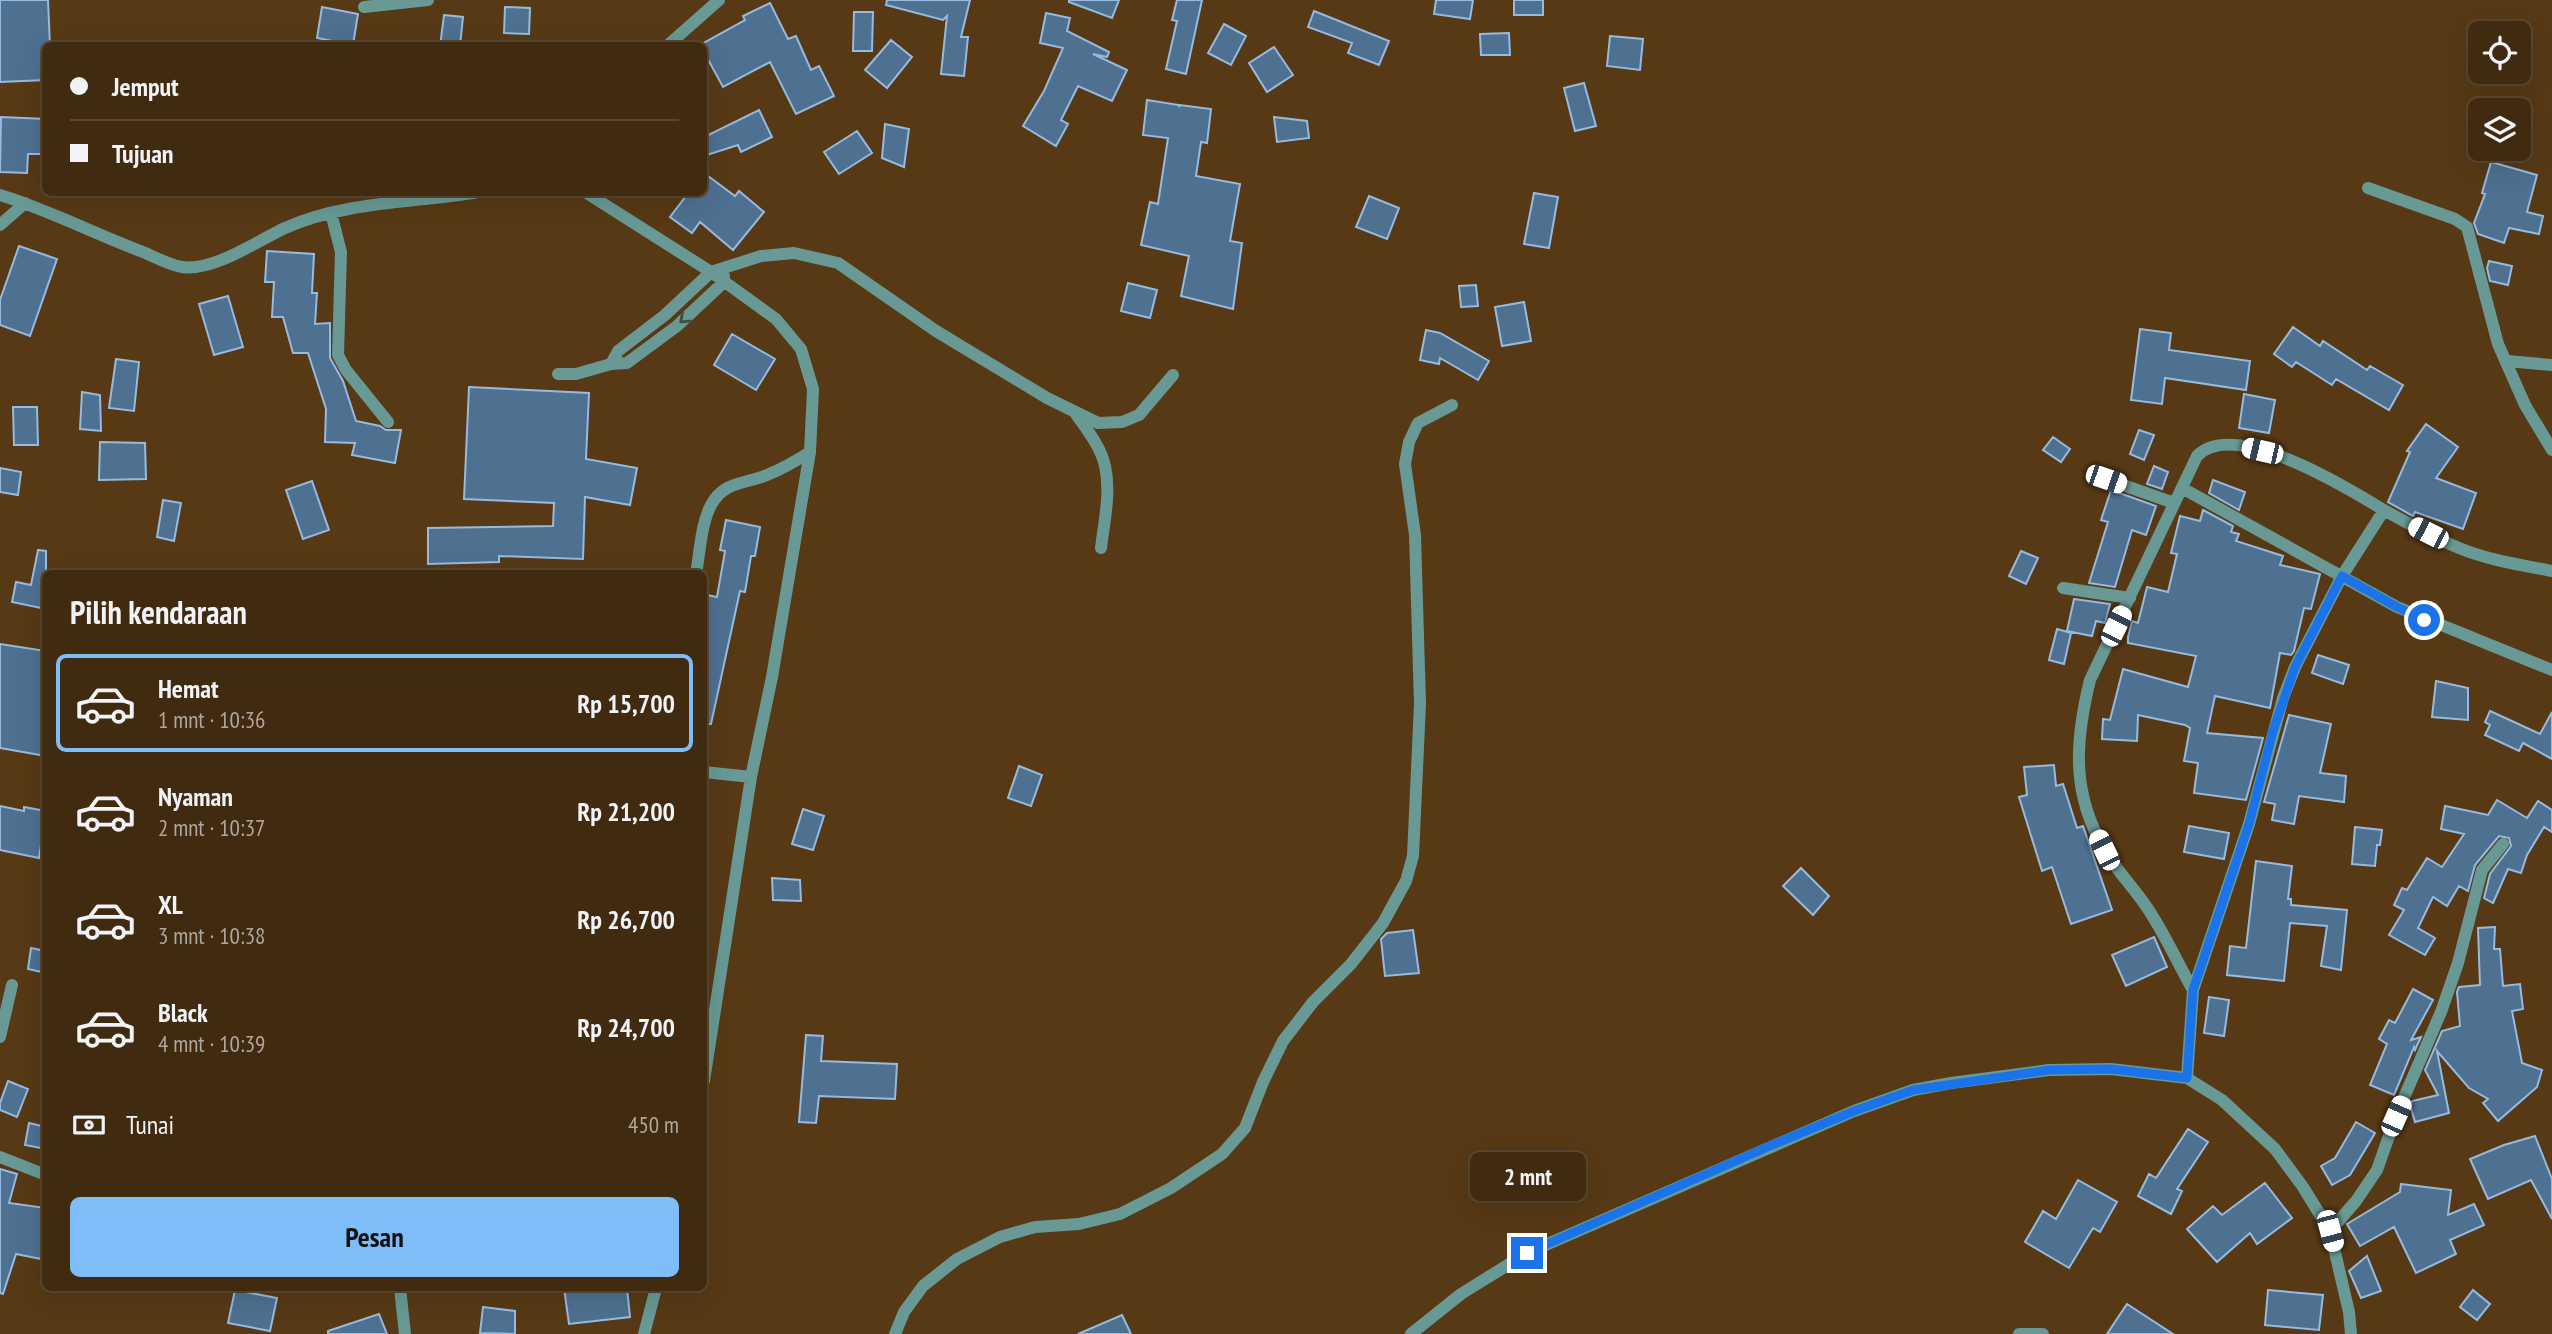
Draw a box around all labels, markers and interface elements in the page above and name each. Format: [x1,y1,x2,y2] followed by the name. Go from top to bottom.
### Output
[2468,21,2531,161] map controls
[2468,21,2531,84] button: locate
[112,70,179,103] text: Jemput
[2468,98,2531,161] button: layers
[112,137,174,170] text: Tujuan
[679,311,692,323] one-way arrow
[2240,436,2285,466] car
[2083,462,2130,496] car
[2405,514,2452,552] car
[70,591,247,633] text: Pilih kendaraan
[2098,603,2135,649] car
[2408,604,2440,636] route start
[74,672,137,735] icon: car
[158,672,219,705] text: Hemat
[577,687,675,720] text: Rp 15,700
[158,705,265,734] text: 1 mnt · 10:36
[74,780,137,843] icon: car
[158,780,233,813] text: Nyaman
[577,795,675,828] text: Rp 21,200
[158,813,265,842] text: 2 mnt · 10:37
[2086,827,2123,873] car
[74,888,137,951] icon: car
[158,888,183,921] text: XL
[577,903,675,936] text: Rp 26,700
[158,921,265,950] text: 3 mnt · 10:38
[74,996,137,1059] icon: car
[158,996,208,1029] text: Black
[577,1011,675,1044] text: Rp 24,700
[158,1029,265,1058] text: 4 mnt · 10:39
[2378,1093,2415,1139] car
[70,1106,108,1144] icon: cash
[126,1108,174,1141] text: Tunai
[628,1110,679,1139] text: 450 m
[1469,1152,1585,1200] callout: 2 mnt
[1504,1162,1552,1191] text: 2 mnt
[70,1197,679,1277] button: Pesan
[2315,1208,2346,1254] car
[1511,1237,1543,1269] route end

